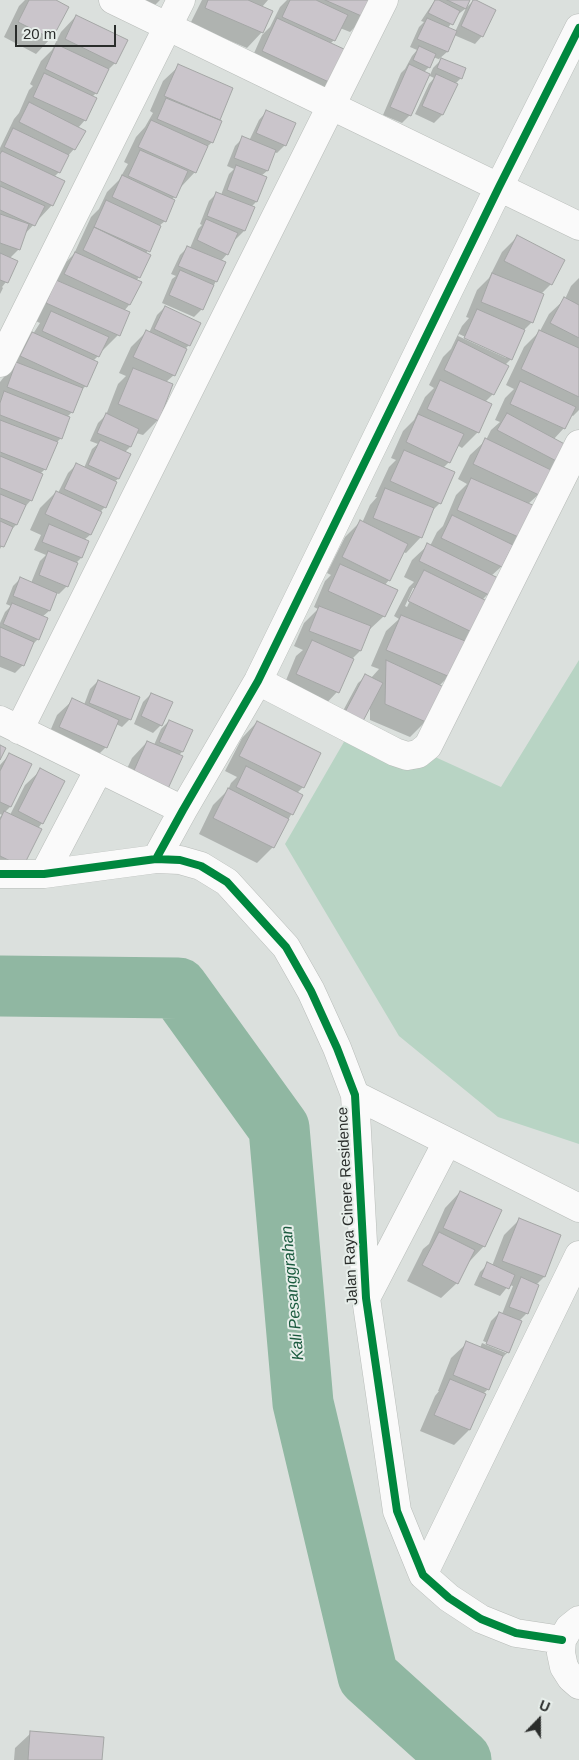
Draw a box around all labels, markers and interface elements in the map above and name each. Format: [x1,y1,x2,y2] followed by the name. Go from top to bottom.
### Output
[18,15,119,47] scale bar
[23,25,56,42] text: 20 m
[334,1106,362,1306] street label: Jalan Raya Cinere Residence
[278,1225,308,1361] water label: Kali Pesanggrahan
[514,1695,564,1745] north arrow
[537,1697,552,1715] text: U

